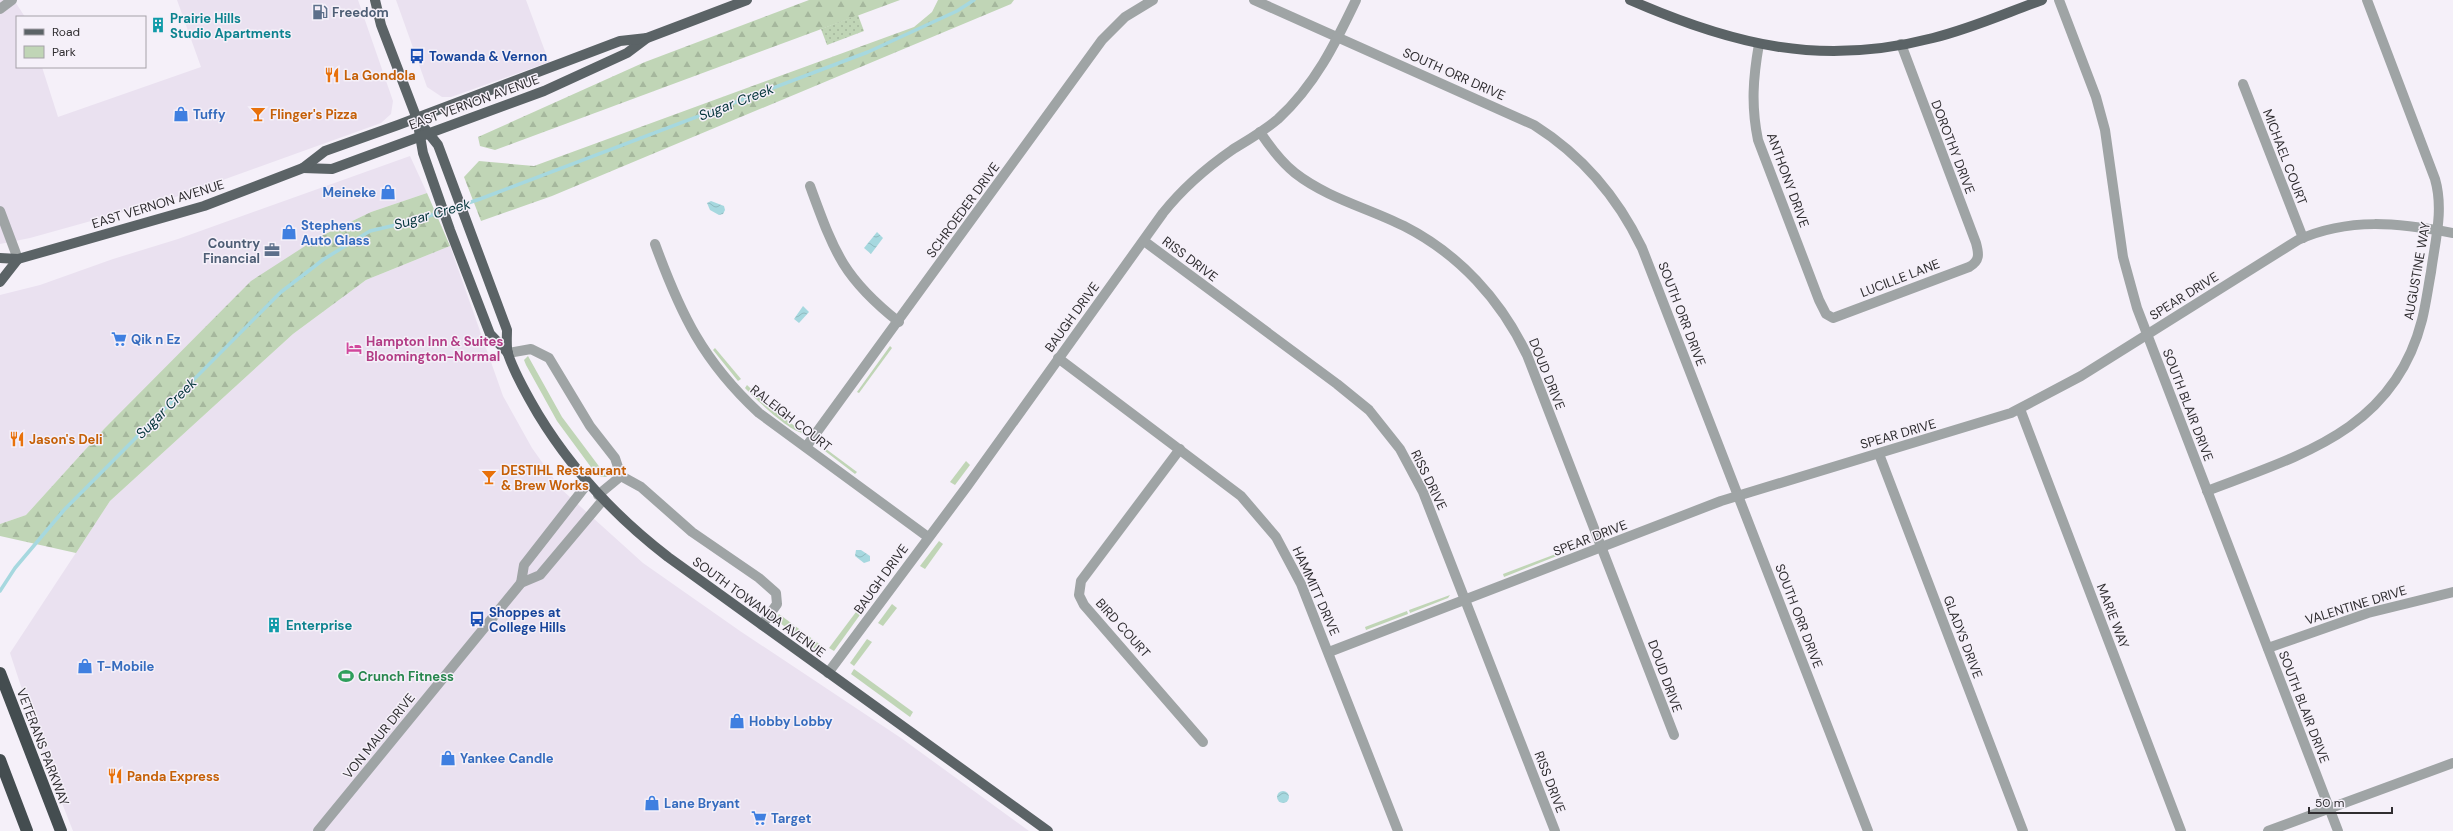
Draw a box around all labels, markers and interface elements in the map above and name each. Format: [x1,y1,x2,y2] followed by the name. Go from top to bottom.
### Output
[311,3,329,21] fuel station icon: Freedom
[332,4,389,21] place label: Freedom
[170,10,292,42] place label: Prairie Hills Studio Apartments
[16,16,146,68] legend
[149,16,167,34] building icon: Prairie Hills Studio Apartments
[52,24,80,40] text: Road
[52,44,76,60] text: Park
[1400,44,1508,104] street label: SOUTH ORR DRIVE
[408,47,426,65] bus stop icon: Towanda & Vernon
[429,48,547,65] place label: Towanda & Vernon
[323,66,341,84] restaurant icon: La Gondola
[344,67,416,84] place label: La Gondola
[406,70,542,134] street label: EAST VERNON AVENUE
[696,79,777,125] water label: Sugar Creek
[1927,98,1979,196] street label: DOROTHY DRIVE
[172,105,190,123] shop icon: Tuffy
[249,105,267,123] bar icon: Flinger's Pizza
[193,106,226,123] place label: Tuffy
[270,106,357,123] place label: Flinger's Pizza
[2259,107,2311,207] street label: MICHAEL COURT
[1763,130,1813,230] street label: ANTHONY DRIVE
[923,159,1003,261] street label: SCHROEDER DRIVE
[90,176,226,232] street label: EAST VERNON AVENUE
[379,183,397,201] shop icon: Meineke
[322,184,376,201] place label: Meineke
[392,194,473,234] water label: Sugar Creek
[301,217,370,249] place label: Stephens Auto Glass
[2400,220,2434,321] street label: AUGUSTINE WAY
[280,223,298,241] shop icon: Stephens Auto Glass
[1159,233,1221,285] street label: RISS DRIVE
[203,235,260,267] place label: Country Financial
[263,241,281,259] office icon: Country Financial
[1858,255,1942,301] street label: LUCILLE LANE
[1654,259,1710,369] street label: SOUTH ORR DRIVE
[2146,268,2222,324] street label: SPEAR DRIVE
[1041,279,1103,355] street label: BAUGH DRIVE
[110,330,128,348] supermarket icon: Qik n Ez
[131,331,180,348] place label: Qik n Ez
[366,333,503,365] place label: Hampton Inn & Suites Bloomington-Normal
[1525,336,1569,412] street label: DOUD DRIVE
[345,339,363,357] hotel icon: Hampton Inn & Suites Bloomington-Normal
[2159,346,2217,464] street label: SOUTH BLAIR DRIVE
[132,373,201,442] water label: Sugar Creek
[747,381,835,455] street label: RALEIGH COURT
[1858,415,1938,453] street label: SPEAR DRIVE
[8,430,26,448] restaurant icon: Jason's Deli
[29,431,102,448] place label: Jason's Deli
[1407,447,1451,513] street label: RISS DRIVE
[501,462,627,494] place label: DESTIHL Restaurant & Brew Works
[480,468,498,486] bar icon: DESTIHL Restaurant & Brew Works
[1551,516,1629,560] street label: SPEAR DRIVE
[850,541,912,617] street label: BAUGH DRIVE
[1289,544,1343,638] street label: HAMMITT DRIVE
[689,553,829,661] street label: SOUTH TOWANDA AVENUE
[1771,561,1827,671] street label: SOUTH ORR DRIVE
[2093,581,2133,651] street label: MARIE WAY
[2303,582,2409,628] street label: VALENTINE DRIVE
[1939,593,1987,681] street label: GLADYS DRIVE
[1092,595,1154,661] street label: BIRD COURT
[489,604,566,636] place label: Shoppes at College Hills
[468,610,486,628] bus stop icon: Shoppes at College Hills
[265,616,283,634] building icon: Enterprise
[286,617,353,634] place label: Enterprise
[1644,638,1686,714] street label: DOUD DRIVE
[2275,648,2333,766] street label: SOUTH BLAIR DRIVE
[76,657,94,675] shop icon: T-Mobile
[97,658,155,675] place label: T-Mobile
[337,667,355,685] sports icon: Crunch Fitness
[358,668,454,685] place label: Crunch Fitness
[13,686,73,808] street label: VETERANS PARKWAY
[339,690,419,782] street label: VON MAUR DRIVE
[728,712,746,730] shop icon: Hobby Lobby
[749,713,833,730] place label: Hobby Lobby
[439,749,457,767] shop icon: Yankee Candle
[1530,749,1570,815] street label: RISS DRIVE
[460,750,554,767] place label: Yankee Candle
[106,767,124,785] restaurant icon: Panda Express
[127,768,220,785] place label: Panda Express
[2309,789,2392,815] scale bar
[643,794,661,812] shop icon: Lane Bryant
[664,795,740,812] place label: Lane Bryant
[2315,795,2344,811] text: 50 m
[750,809,768,827] supermarket icon: Target
[771,810,811,827] place label: Target

